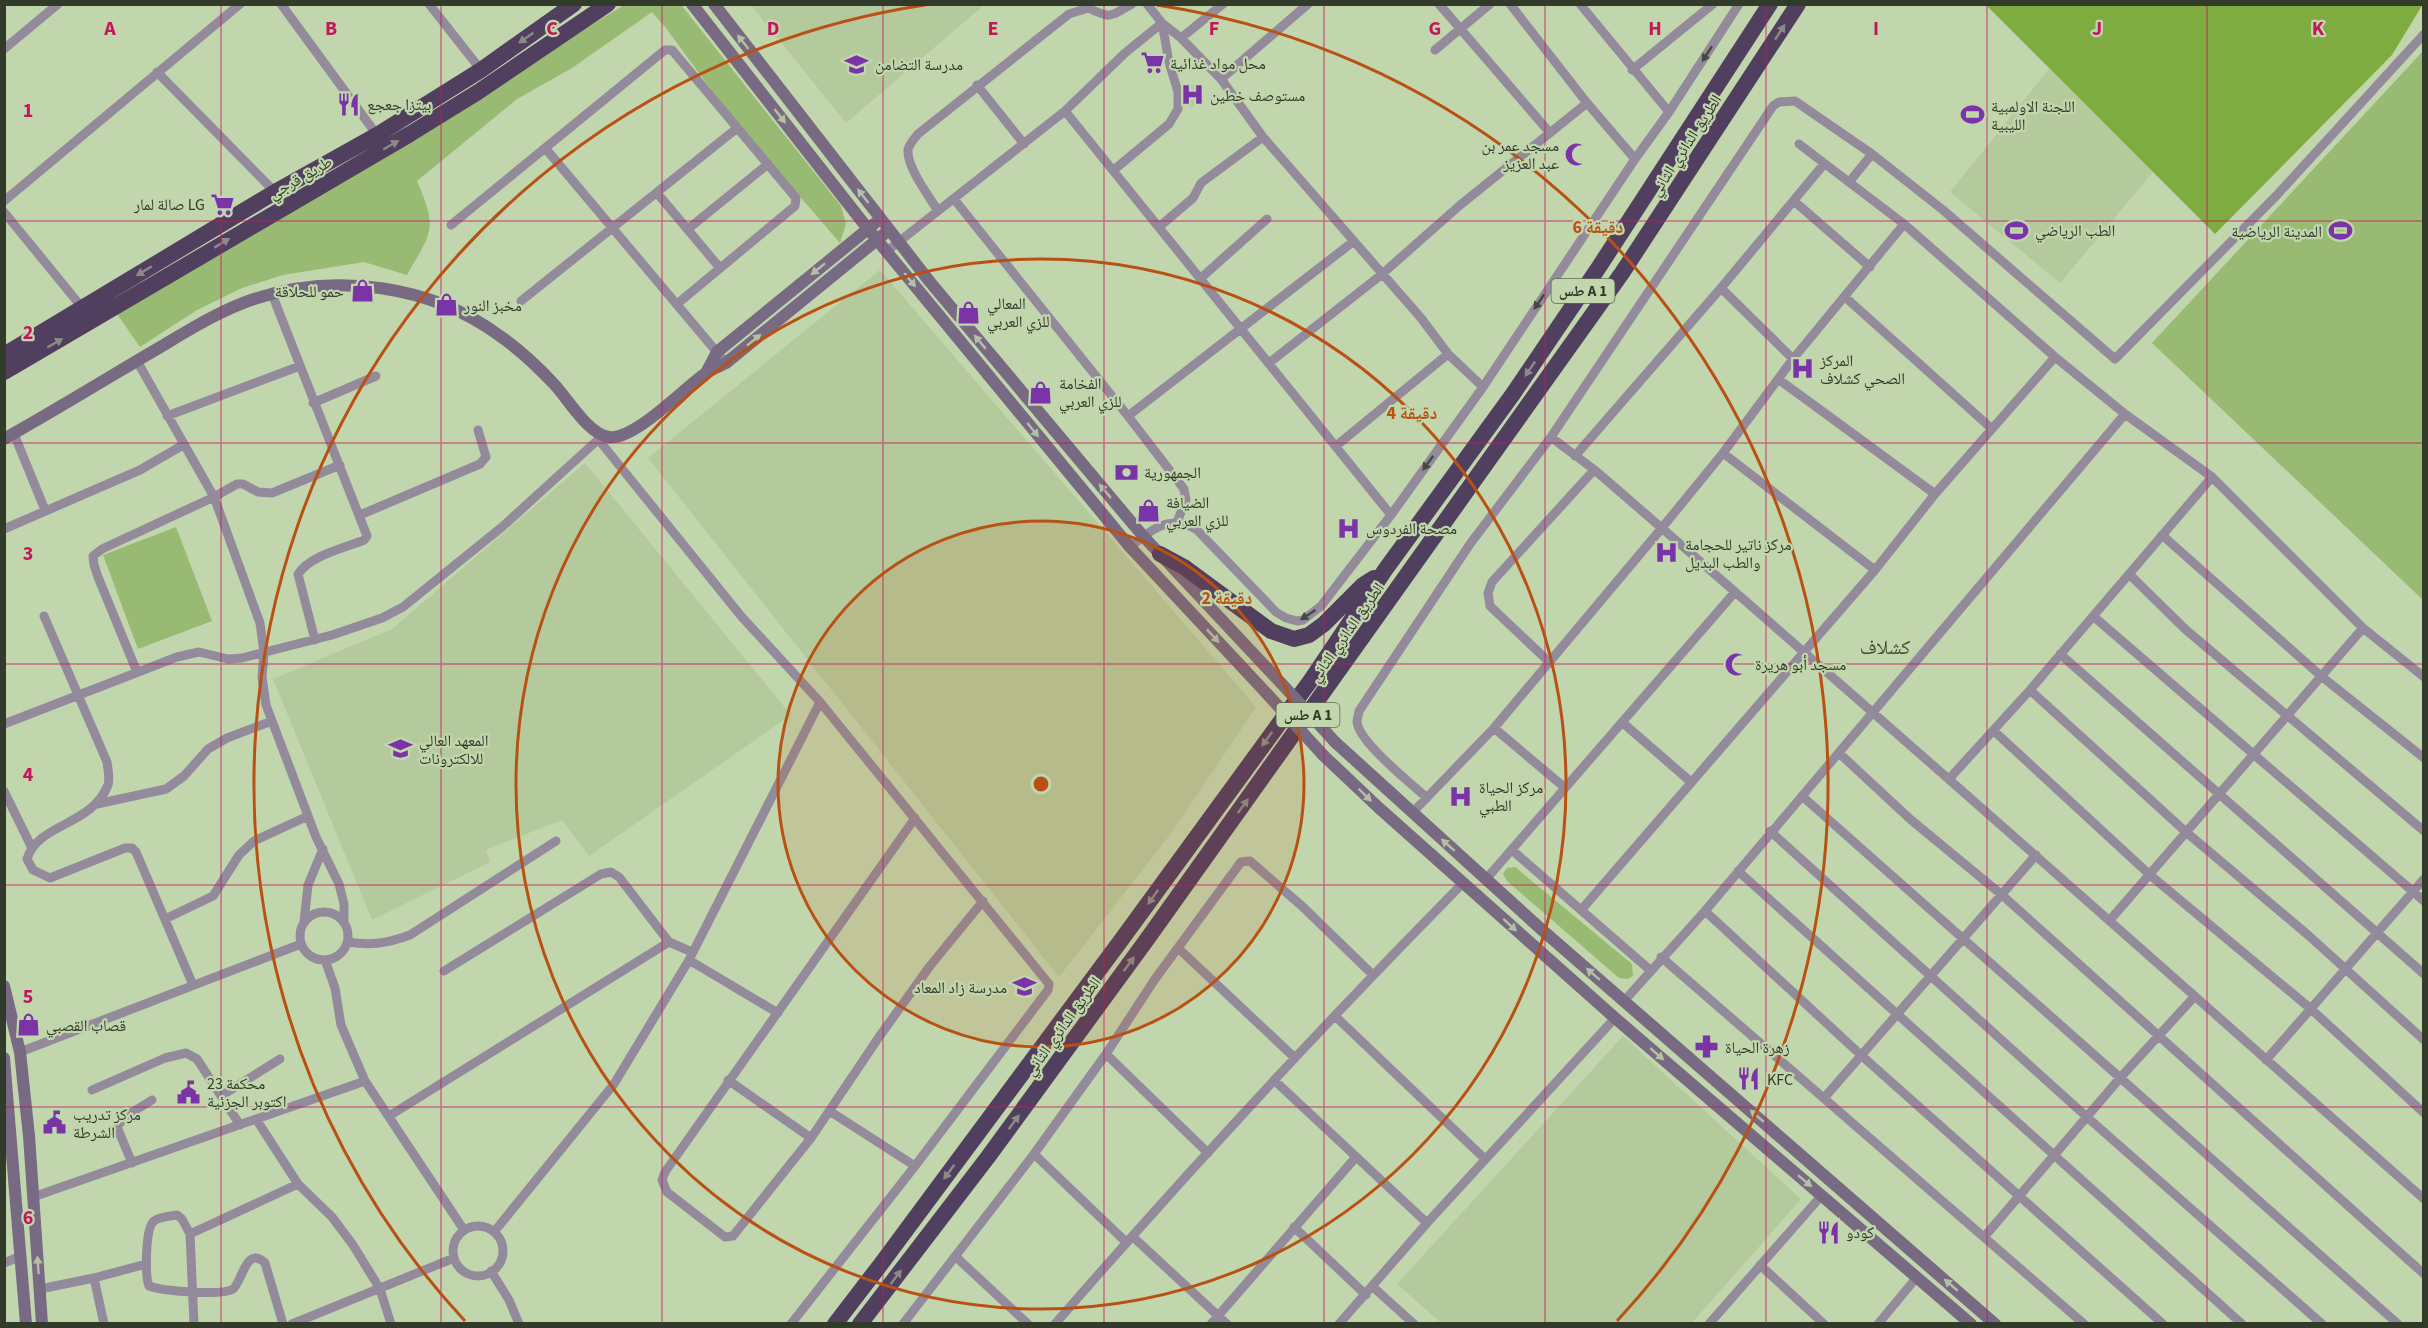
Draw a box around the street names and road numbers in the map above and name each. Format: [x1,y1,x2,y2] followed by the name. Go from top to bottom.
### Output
[1645,90,1728,201] street label: الطريق الدائري الثاني
[265,151,337,206] street label: طريق قرجي
[1552,279,1614,303] road number: طس A 1
[1304,578,1390,688] street label: الطريق الدائري الثاني
[1276,703,1340,727] road number: طس A 1
[1019,973,1107,1081] street label: الطريق الدائري الثاني

